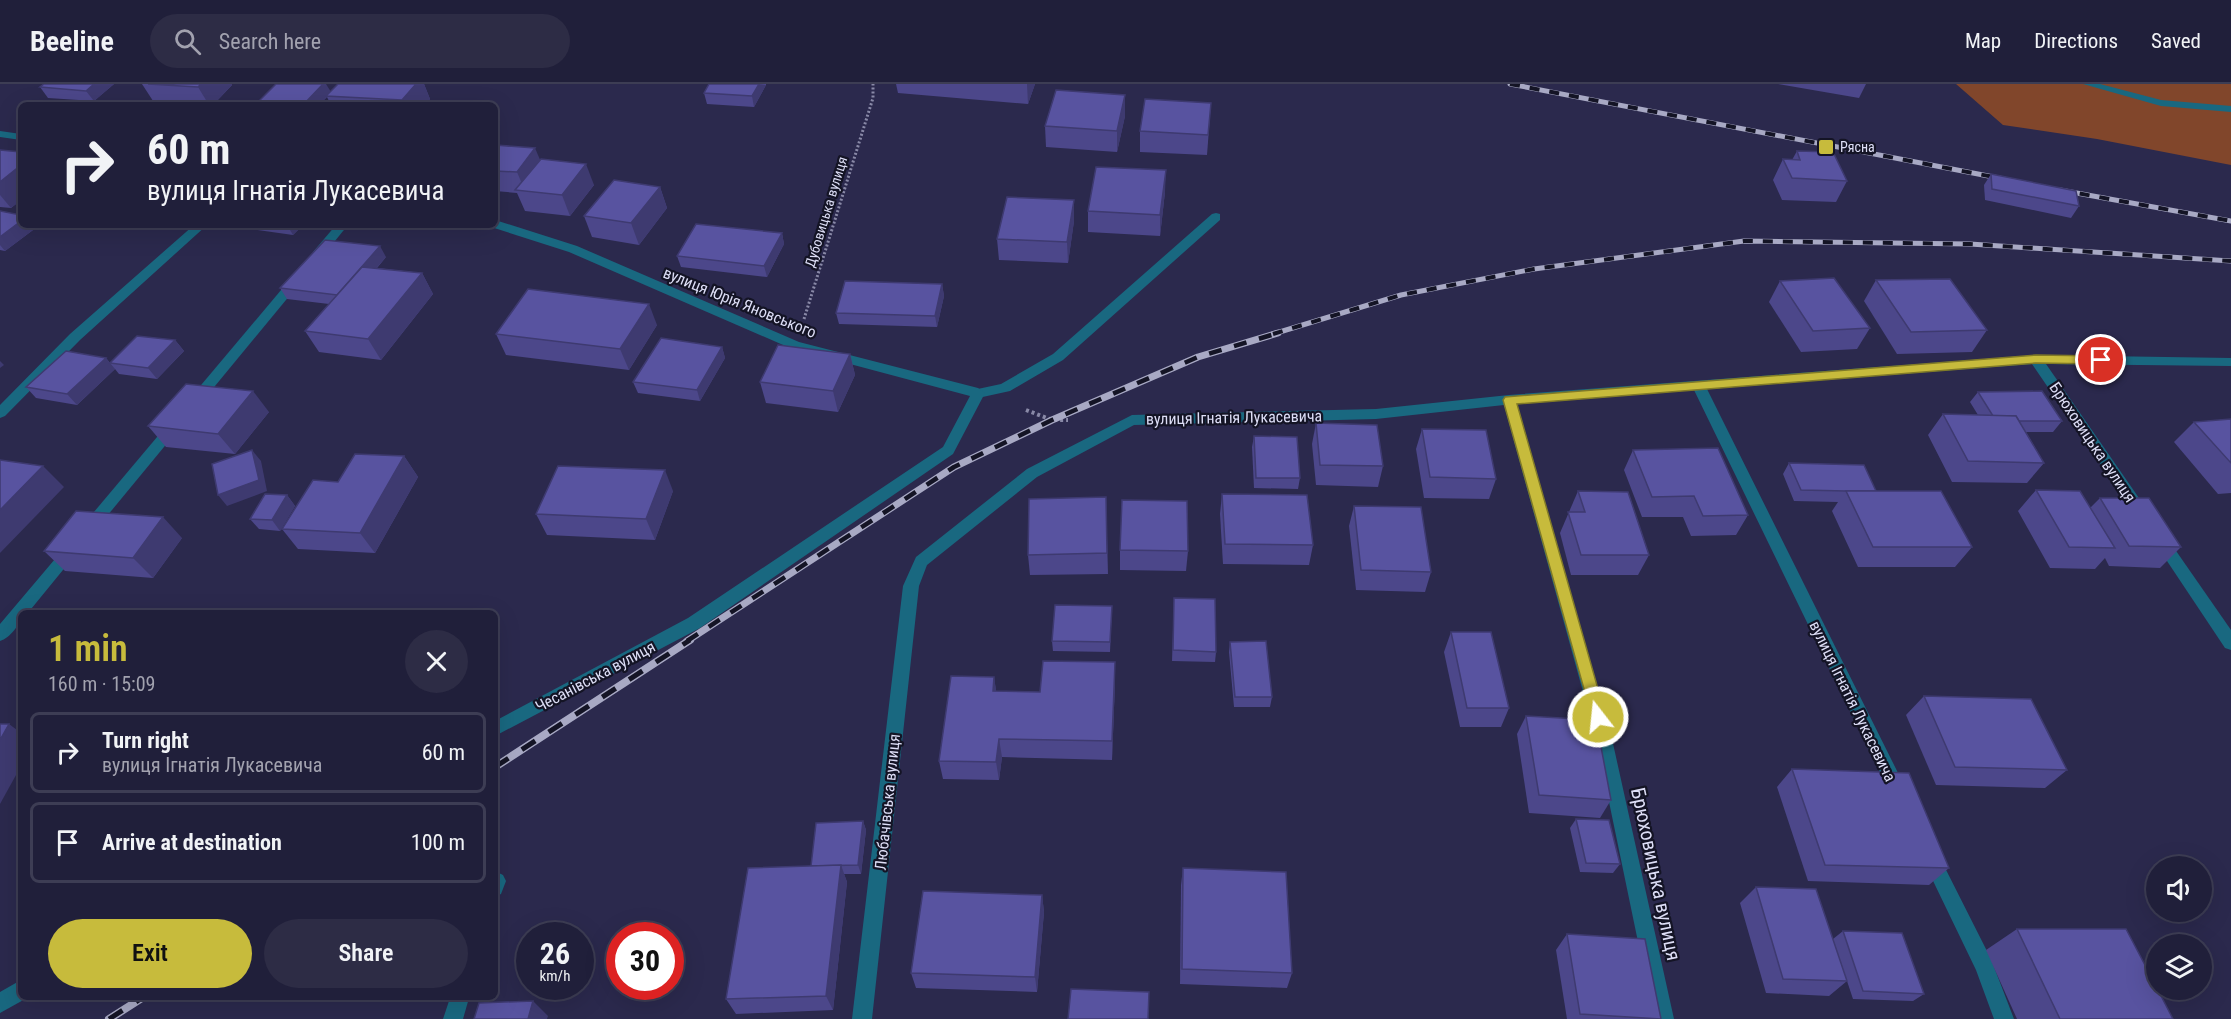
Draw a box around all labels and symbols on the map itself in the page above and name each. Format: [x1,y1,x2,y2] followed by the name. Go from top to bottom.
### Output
[1817,138,1835,156] marker: Рясна
[1840,139,1875,155] place label: Рясна
[802,155,850,269] street label: Дубовицька вулиця
[661,263,819,342] street label: вулиця Юрія Яновського
[2075,334,2126,385] pin
[2045,379,2140,506] street label: Брюховицька вулиця
[1146,406,1322,429] street label: вулиця Ігнатія Лукасевича
[1805,618,1900,785] street label: вулиця Ігнатія Лукасевича
[532,637,658,716] street label: Чесанівська вулиця
[1566,685,1630,749] position arrow
[871,733,904,871] street label: Любачівська вулиця
[1626,785,1686,963] street label: Брюховицька вулиця
[606,922,684,1000] speed limit sign: 30

